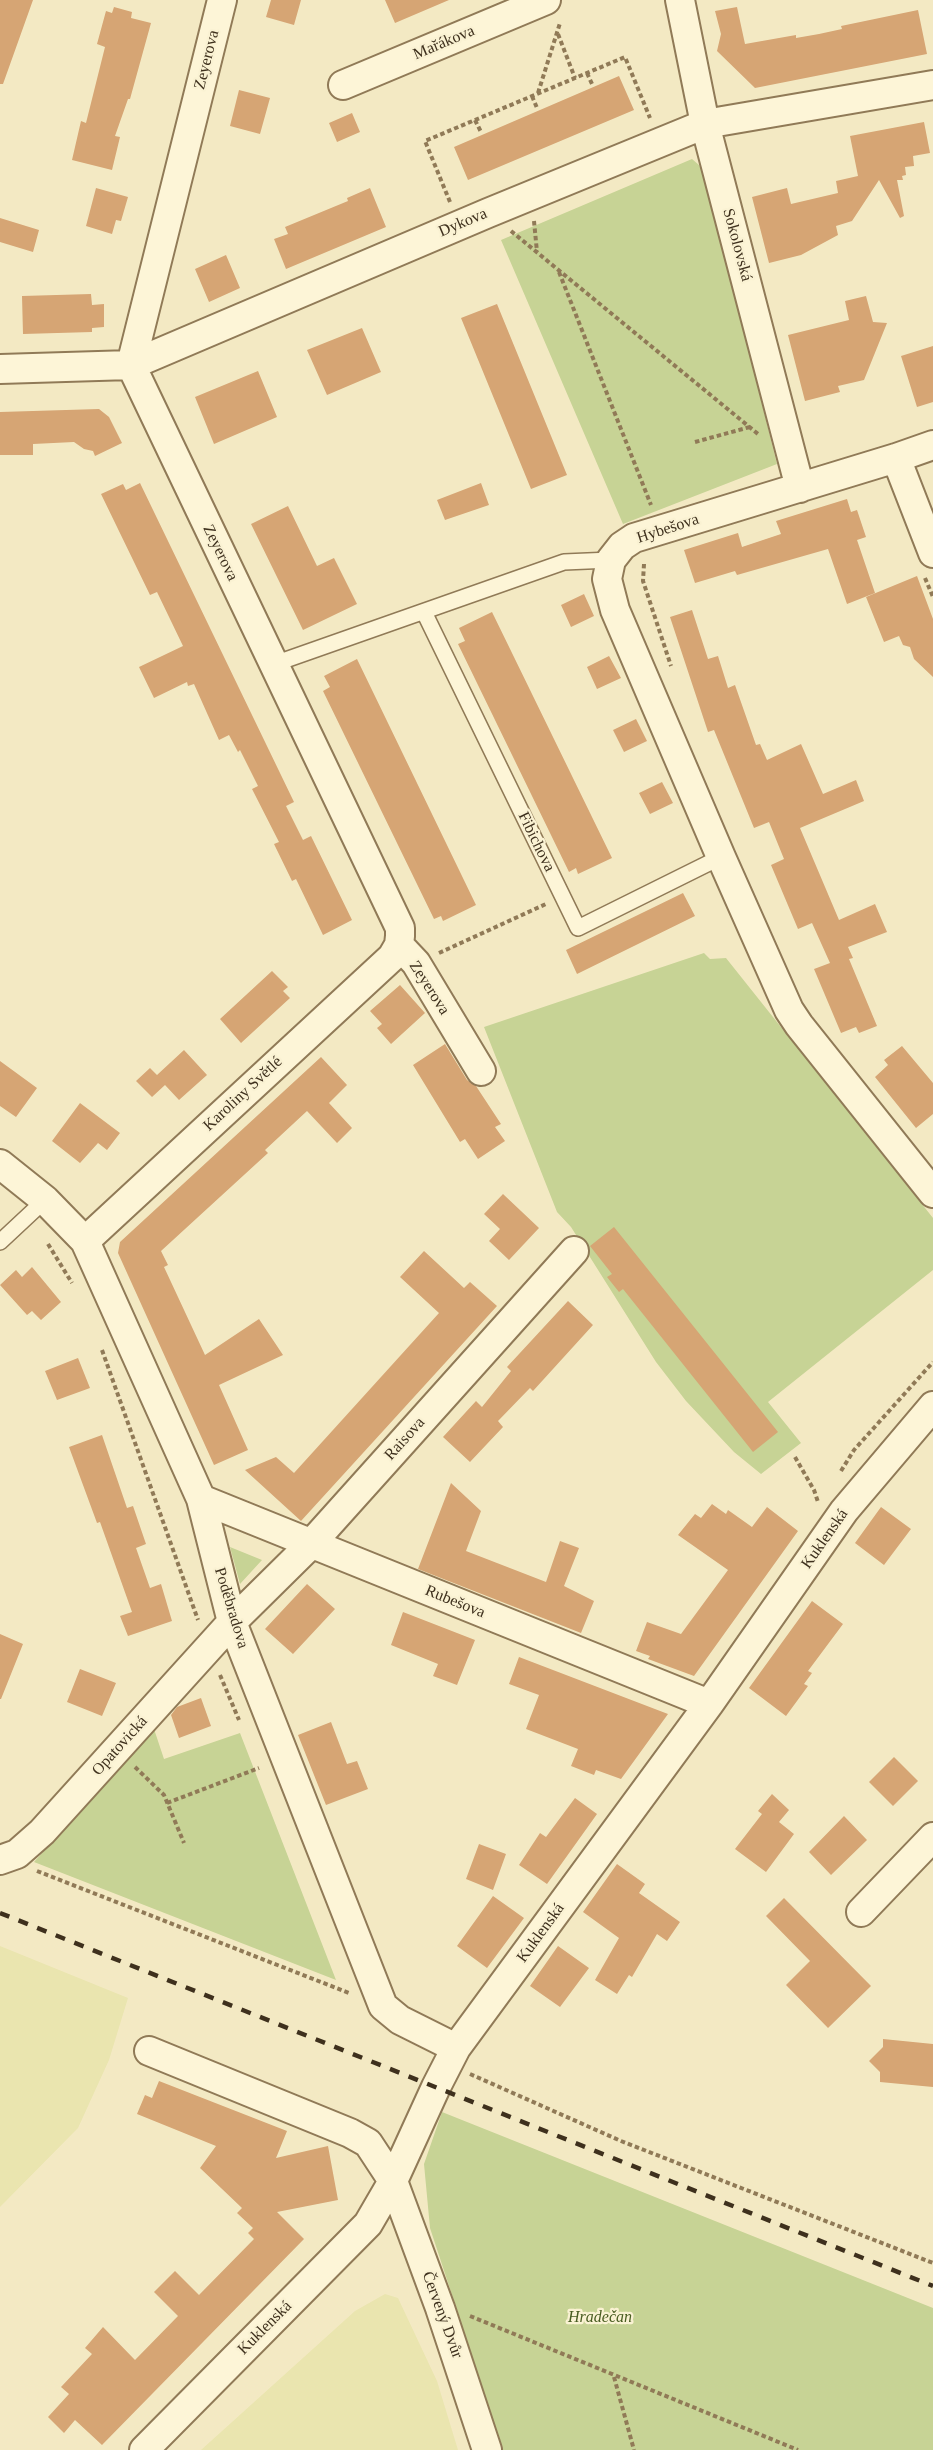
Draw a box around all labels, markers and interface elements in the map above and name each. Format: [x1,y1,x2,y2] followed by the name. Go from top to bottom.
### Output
[410,21,478,65] street label: Mařákova
[190,28,224,92] street label: Zeyerova
[436,204,490,242] street label: Dykova
[718,206,756,284] street label: Sokolovská
[635,510,701,548] street label: Hybešova
[198,522,242,584] street label: Zeyerova
[513,809,559,875] street label: Fibichova
[404,957,454,1019] street label: Zeyerova
[200,1053,286,1135] street label: Karoliny Světlé
[381,1413,429,1465] street label: Raisova
[798,1505,852,1573] street label: Kuklenská
[210,1565,252,1651] street label: Poděbradova
[422,1581,488,1623] street label: Rubešova
[88,1712,152,1780] street label: Opatovická
[513,1900,569,1966] street label: Kuklenská
[417,2269,467,2361] street label: Červený Dvůr
[234,2297,296,2359] street label: Kuklenská
[568,2308,632,2328] park label: Hradečan

